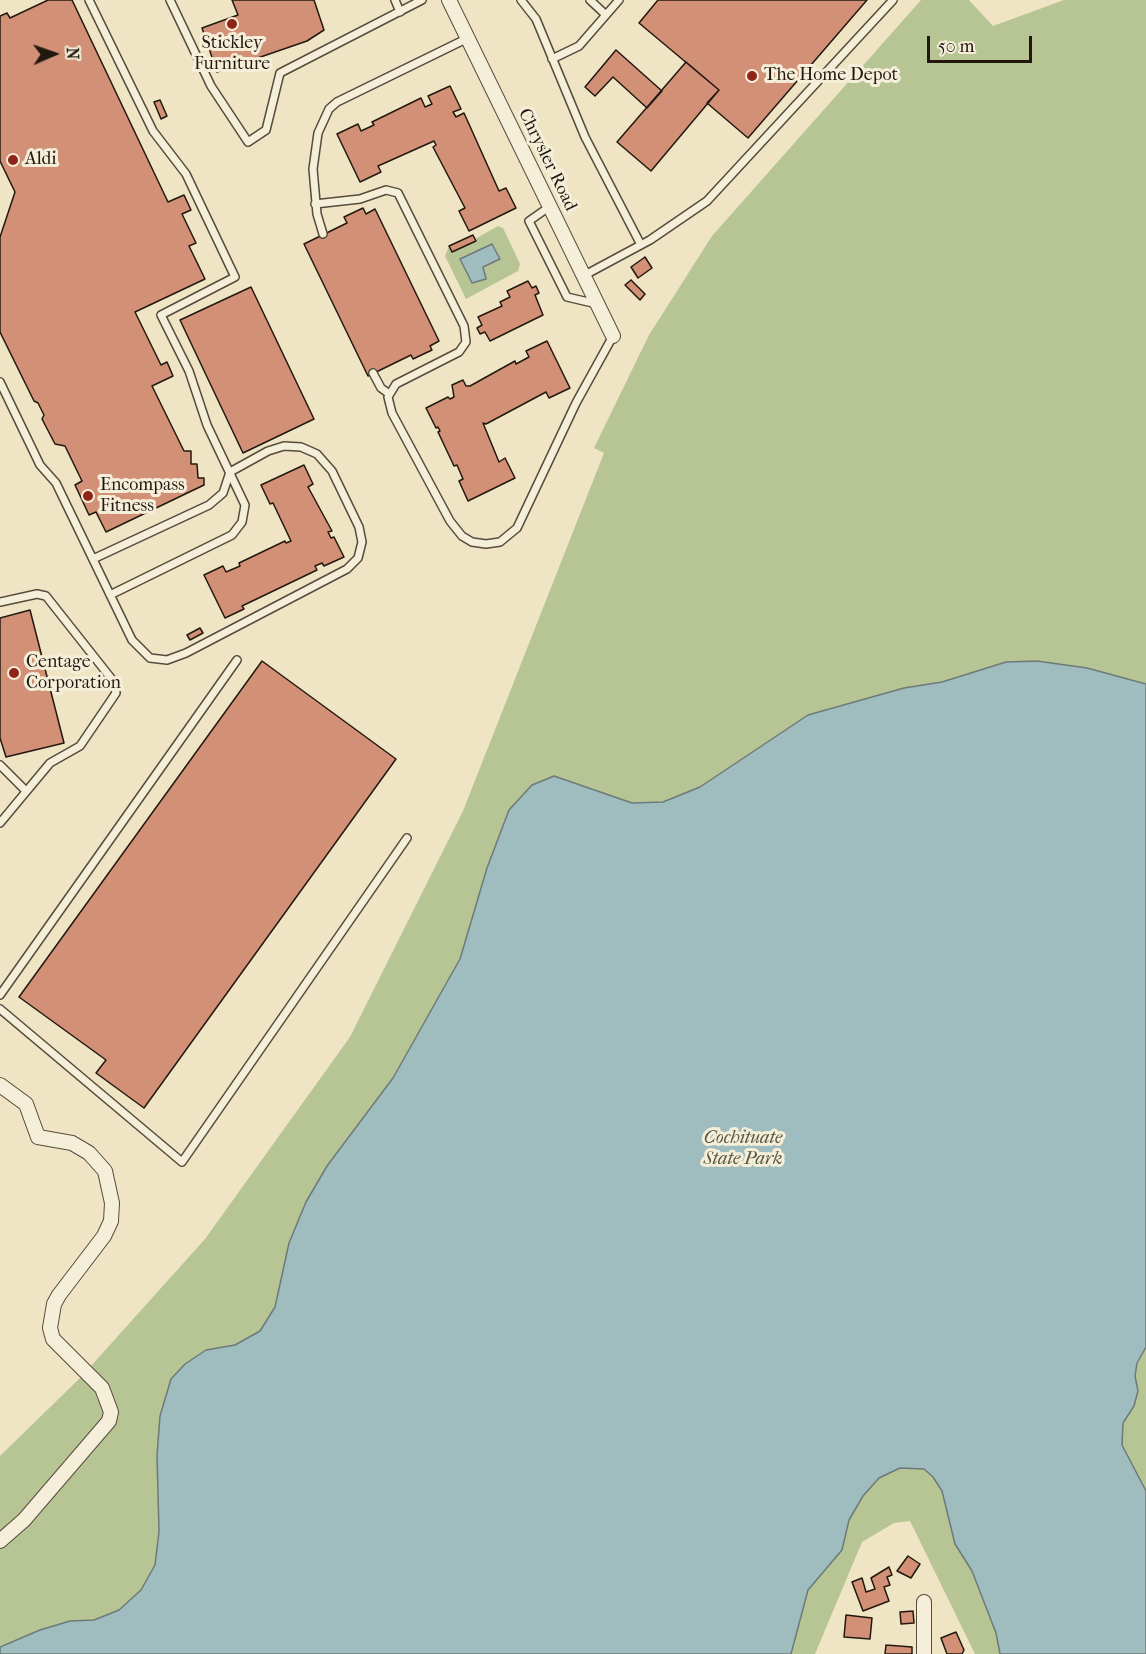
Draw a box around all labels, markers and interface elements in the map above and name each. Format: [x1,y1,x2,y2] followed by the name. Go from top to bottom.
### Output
[225,17,239,31] marker: Stickley Furniture
[24,24,84,84] north arrow
[930,24,1035,62] scale bar
[194,33,270,76] place label: Stickley Furniture
[938,36,974,57] text: 50 m
[63,47,82,60] text: N
[764,65,898,87] place label: The Home Depot
[745,69,759,83] marker: The Home Depot
[513,105,581,215] street label: Chrysler Road
[25,149,57,171] place label: Aldi
[6,153,20,167] marker: Aldi
[100,475,185,518] place label: Encompass Fitness
[81,489,95,503] marker: Encompass Fitness
[26,652,121,694] place label: Centage Corporation
[7,666,21,680] marker: Centage Corporation
[704,1128,782,1170] park label: Cochituate State Park

